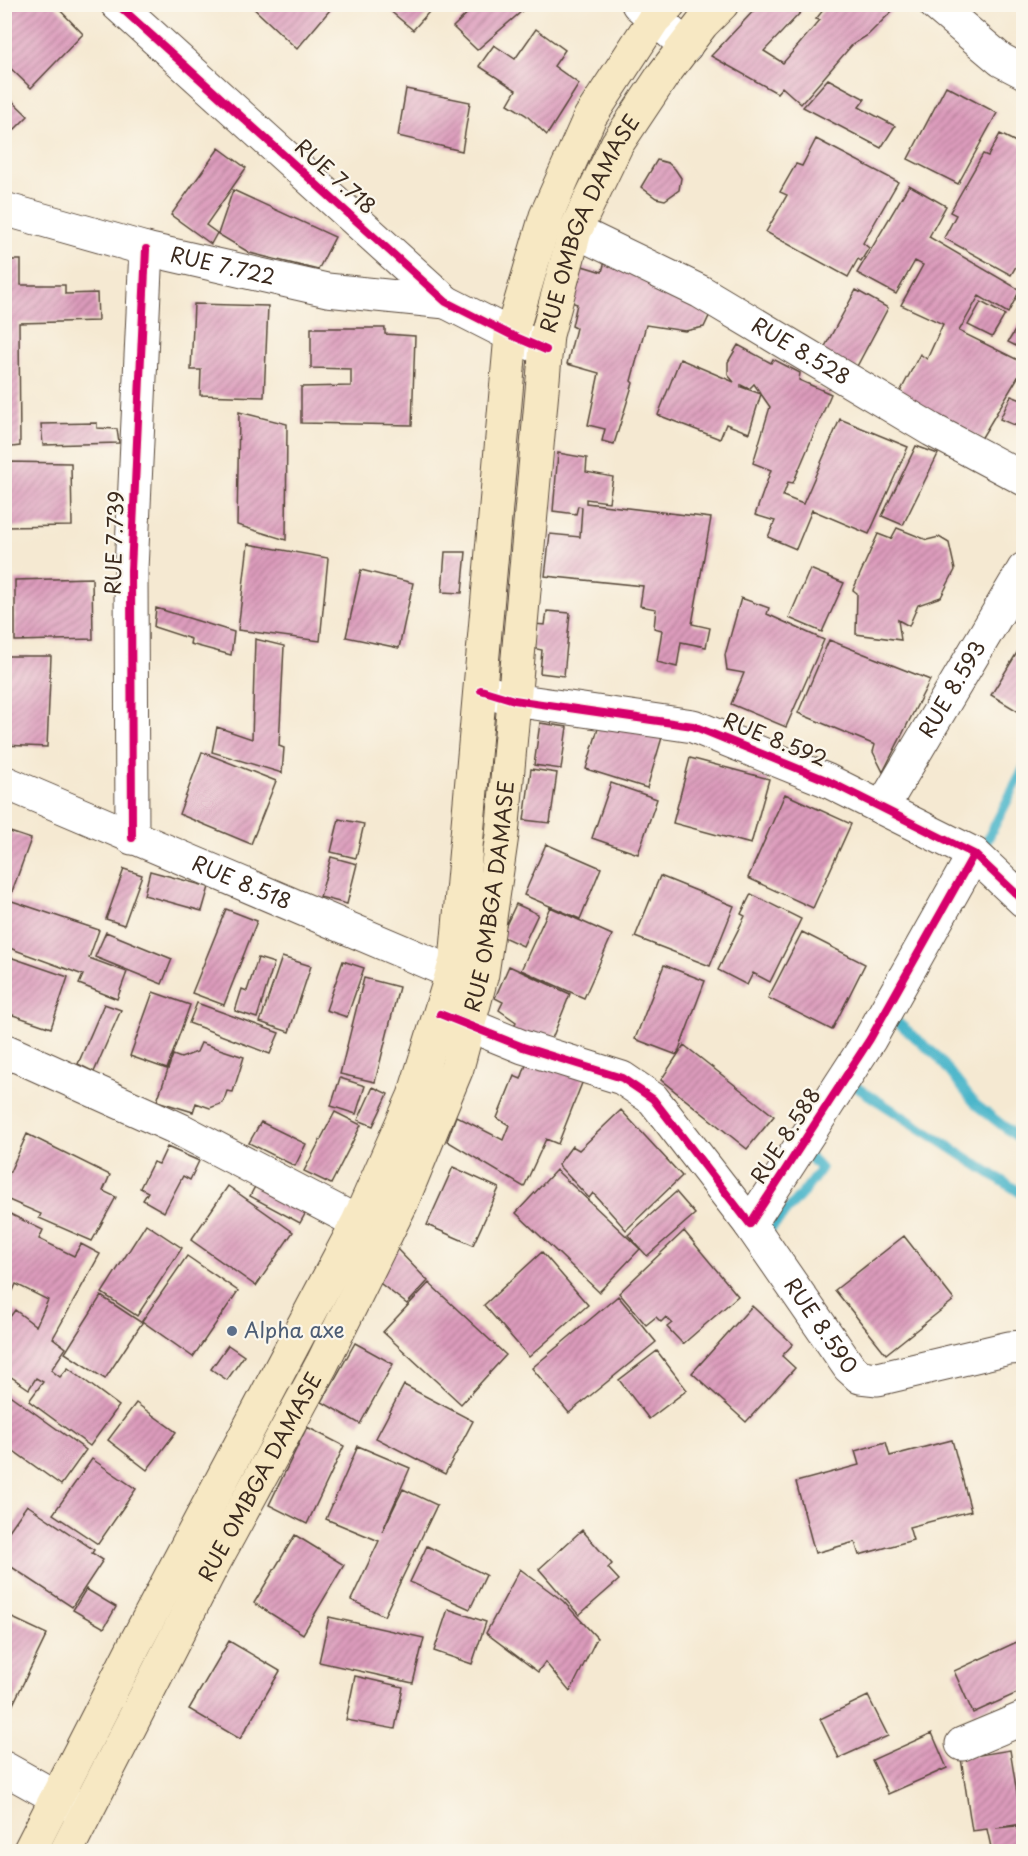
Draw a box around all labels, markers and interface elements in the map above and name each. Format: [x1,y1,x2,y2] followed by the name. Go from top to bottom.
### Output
[530,107,647,336] street label: RUE OMBGA DAMASE
[289,130,384,221] street label: RUE 7.718
[167,237,279,292] street label: RUE 7.722
[746,308,857,392] street label: RUE 8.528
[95,490,131,595] street label: RUE 7.739
[909,633,992,743] street label: RUE 8.593
[719,703,833,774] street label: RUE 8.592
[455,779,521,1015] street label: RUE OMBGA DAMASE
[188,846,297,916] street label: RUE 8.518
[741,1080,827,1189] street label: RUE 8.588
[778,1270,867,1379] street label: RUE 8.590
[244,1313,345,1345] place label: Alpha axe
[225,1324,239,1338] marker: Alpha axe
[189,1366,329,1587] street label: RUE OMBGA DAMASE

